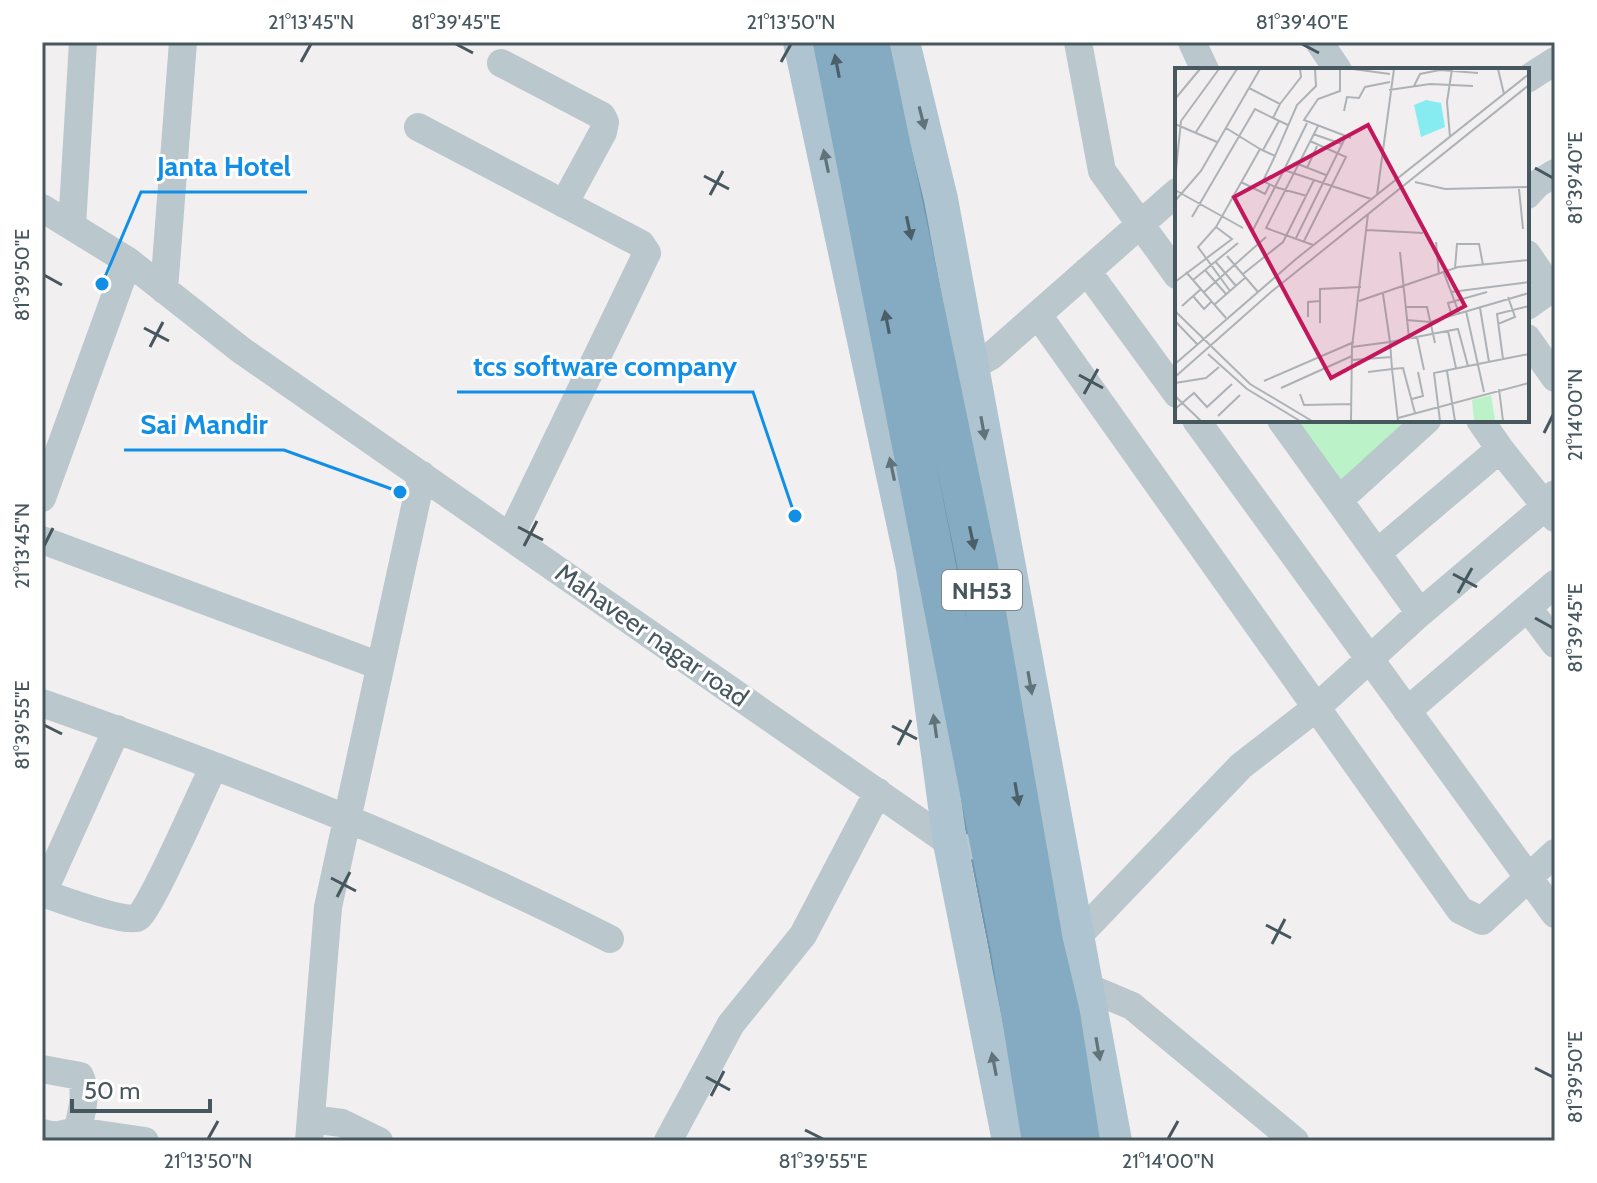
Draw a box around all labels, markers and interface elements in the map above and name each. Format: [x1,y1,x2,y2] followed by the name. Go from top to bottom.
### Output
[268,10,354,34] text: 21°13'45"N
[411,10,501,34] text: 81°39'45"E
[747,10,835,34] text: 21°13'50"N
[1256,10,1348,34] text: 81°39'40"E
[831,54,843,79] one-way arrow
[1175,68,1529,422] inset map
[916,105,928,130] one-way arrow
[1563,132,1587,224] text: 81°39'40"E
[141,140,307,192] callout: Janta Hotel
[819,148,832,173] one-way arrow
[156,149,291,183] text: Janta Hotel
[903,216,916,241] one-way arrow
[10,229,34,321] text: 81°39'50"E
[881,309,893,334] one-way arrow
[457,340,753,392] callout: tcs software company
[473,349,737,383] text: tcs software company
[1563,369,1587,461] text: 21°14'00"N
[124,398,284,450] callout: Sai Mandir
[140,407,269,441] text: Sai Mandir
[978,415,990,440] one-way arrow
[885,457,898,482] one-way arrow
[10,503,34,589] text: 21°13'45"N
[966,525,979,550] one-way arrow
[549,556,755,714] street label: Mahaveer nagar road
[942,570,1022,610] road number: NH53
[1563,583,1587,673] text: 81°39'45"E
[1025,671,1037,696] one-way arrow
[10,680,34,770] text: 81°39'55"E
[928,713,941,738] one-way arrow
[1011,781,1024,806] one-way arrow
[1563,1031,1587,1123] text: 81°39'50"E
[1093,1037,1105,1062] one-way arrow
[987,1052,1000,1077] one-way arrow
[72,1063,210,1113] scale bar
[84,1076,140,1105] text: 50 m
[164,1149,252,1173] text: 21°13'50"N
[778,1149,868,1173] text: 81°39'55"E
[1122,1149,1214,1173] text: 21°14'00"N

